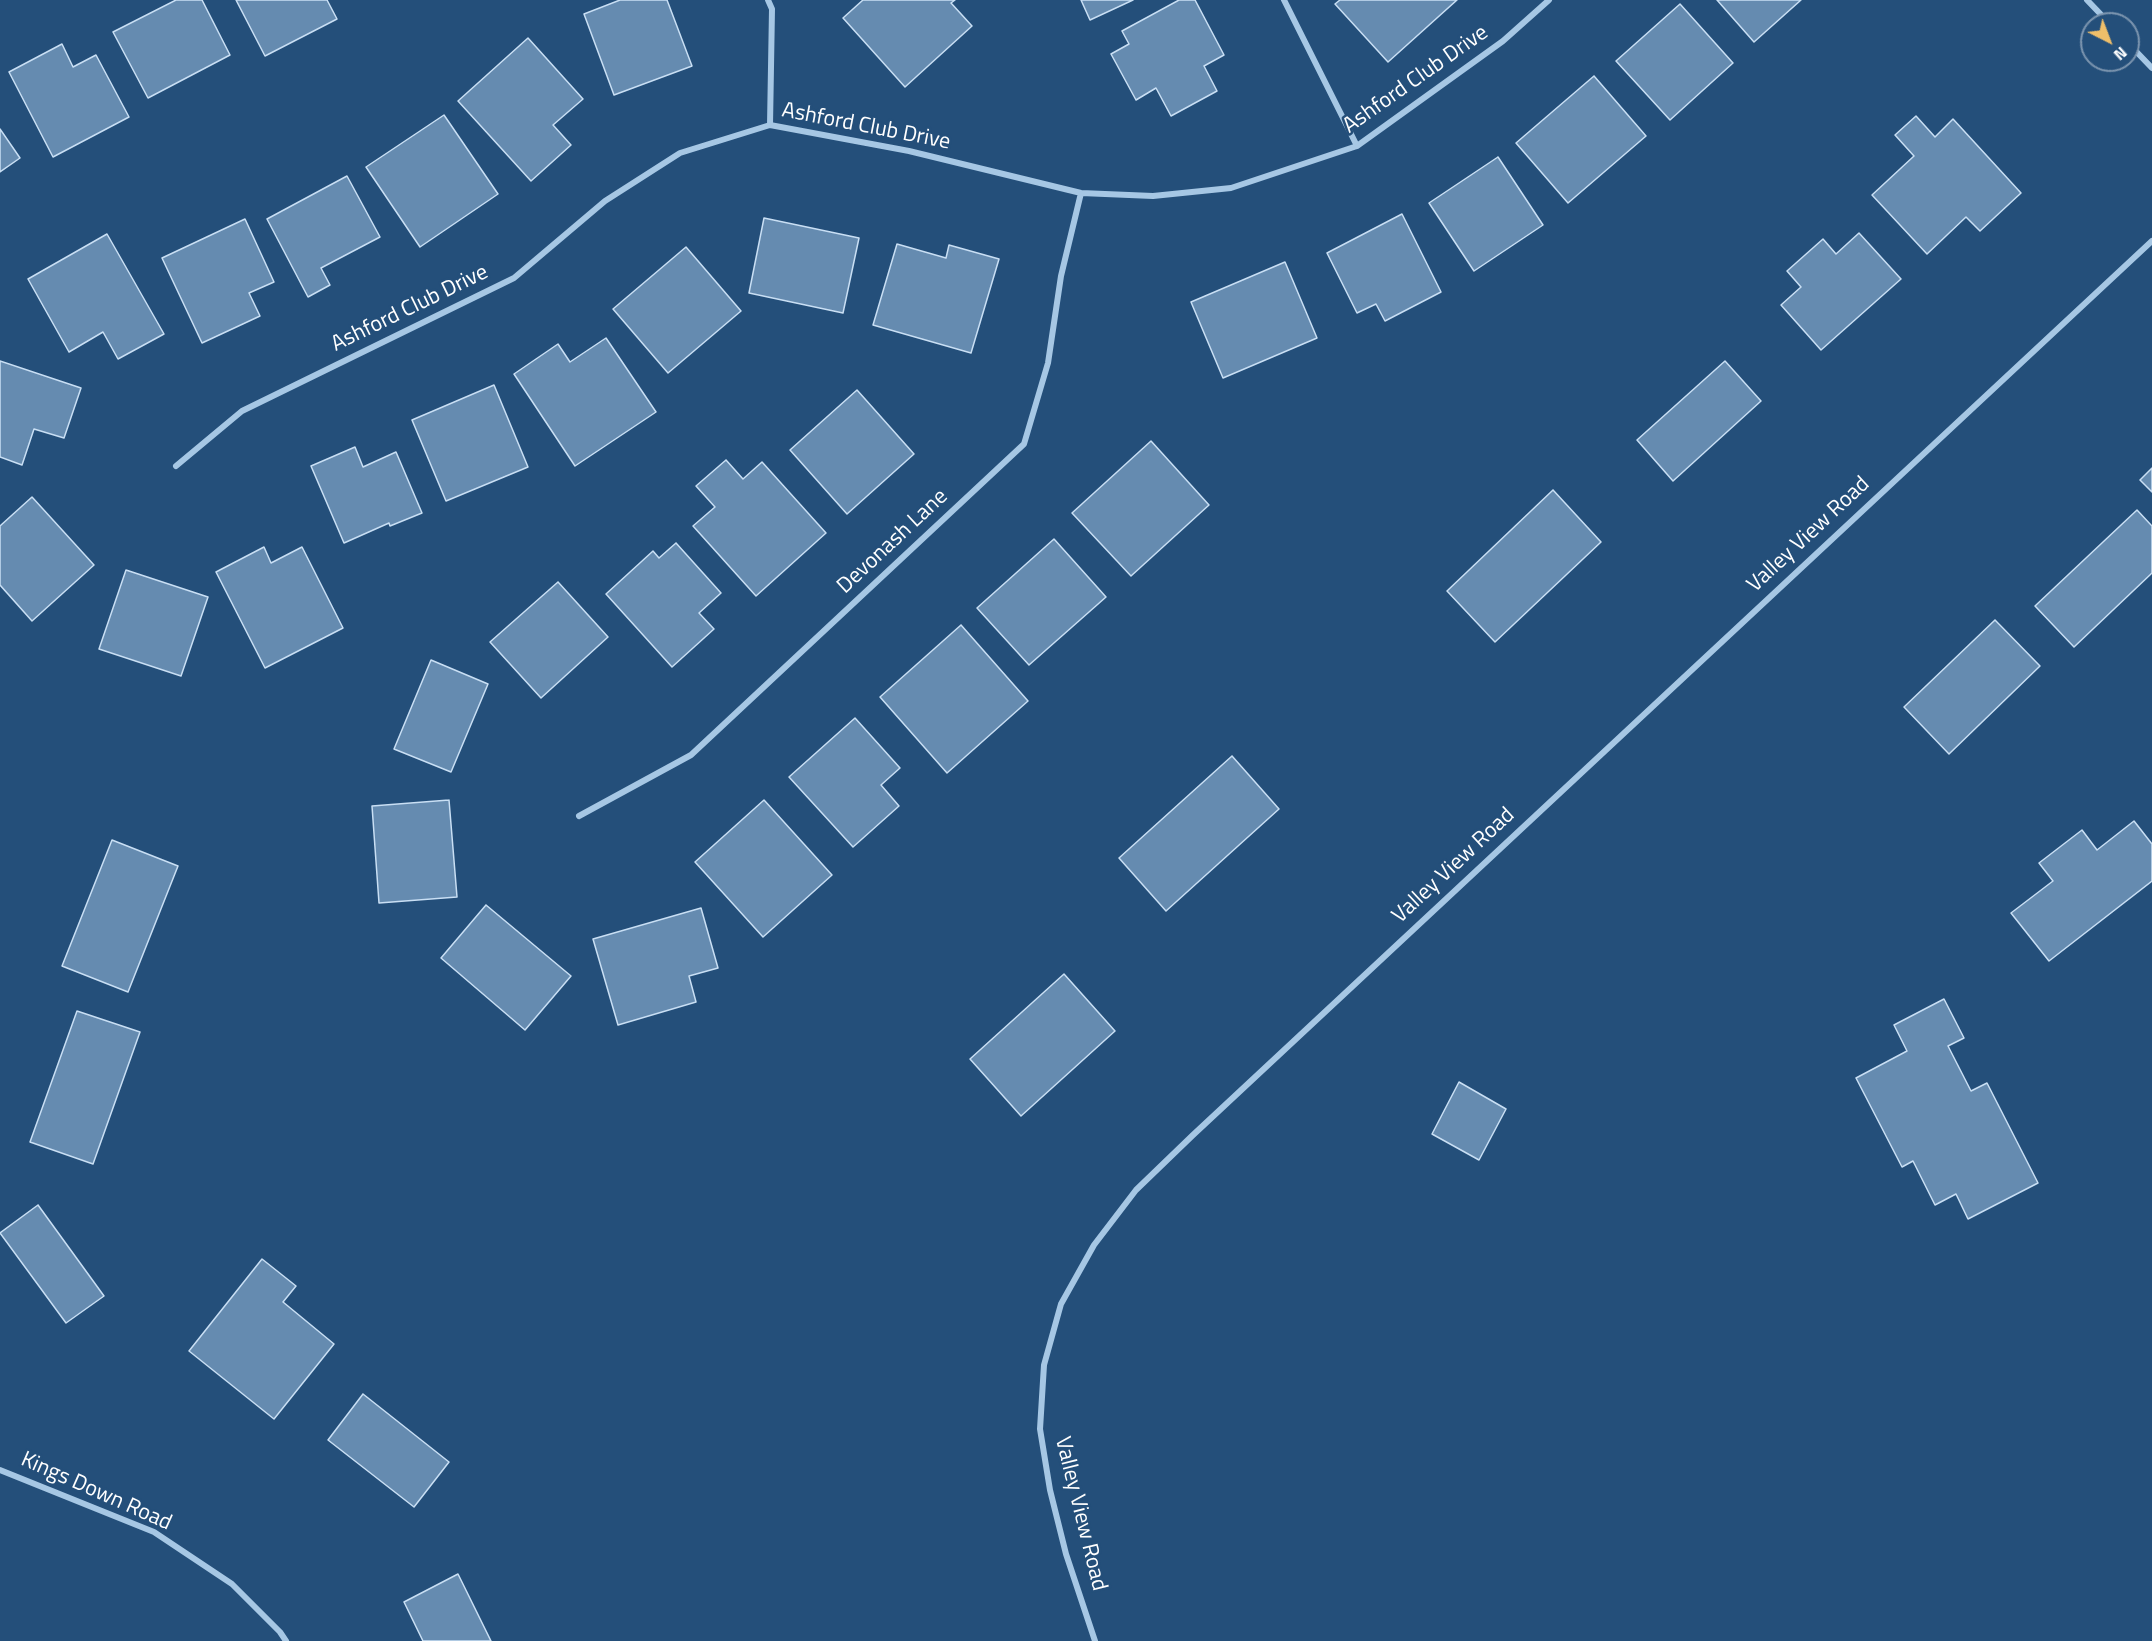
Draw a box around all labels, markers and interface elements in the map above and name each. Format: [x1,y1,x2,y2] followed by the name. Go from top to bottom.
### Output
[2080,12,2140,72] north arrow
[1338,20,1494,140] street label: Ashford Club Drive
[2109,41,2133,67] text: N
[780,98,952,156] street label: Ashford Club Drive
[327,260,493,358] street label: Ashford Club Drive
[1742,472,1876,598] street label: Valley View Road
[832,484,954,600] street label: Devonash Lane
[1387,803,1521,929] street label: Valley View Road
[1048,1434,1112,1594] street label: Valley View Road
[17,1447,175,1537] street label: Kings Down Road

